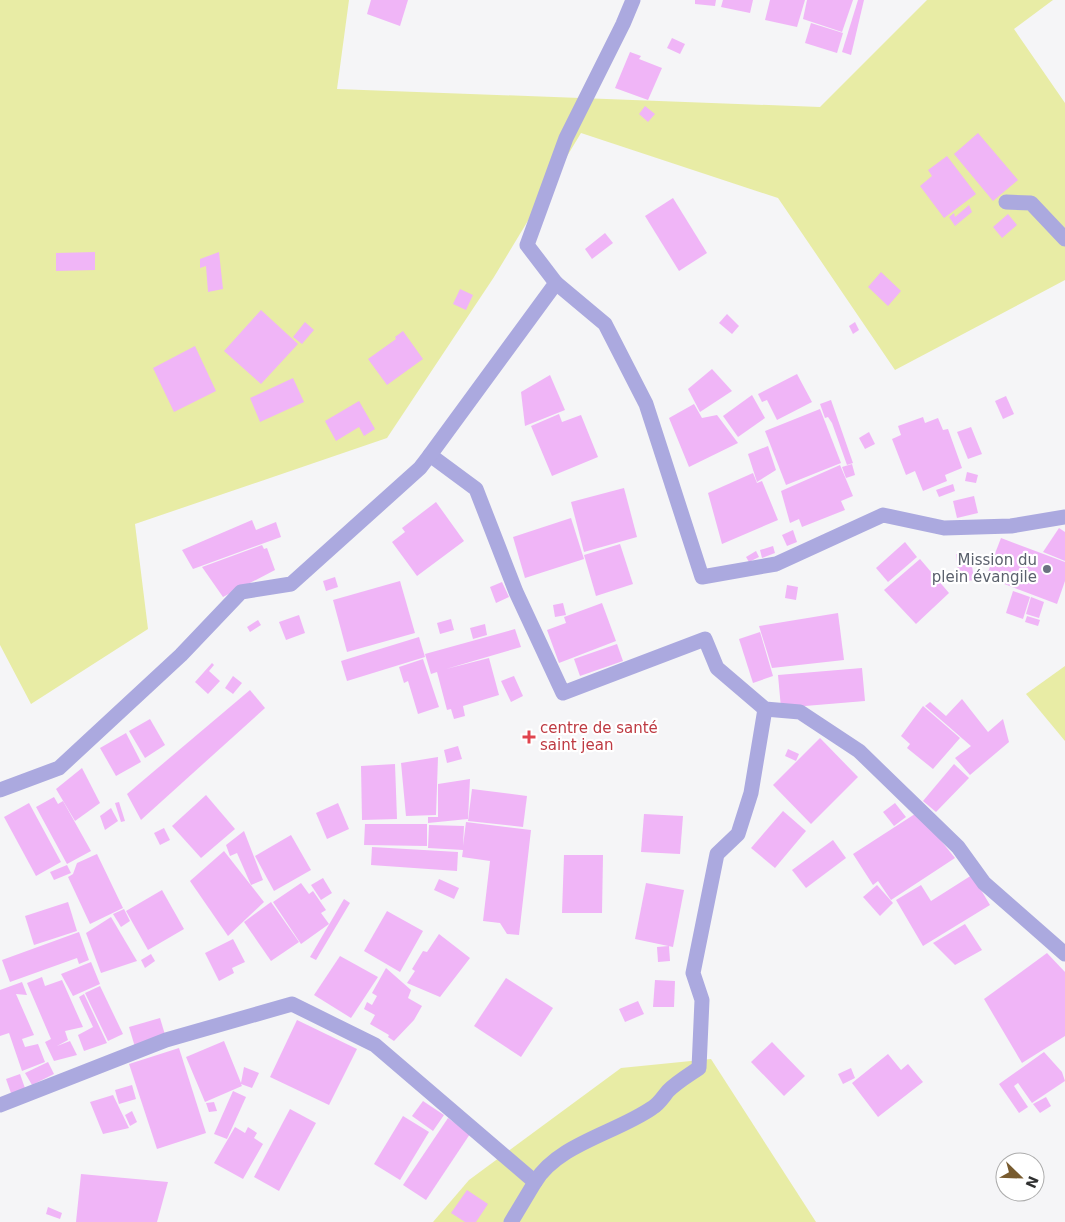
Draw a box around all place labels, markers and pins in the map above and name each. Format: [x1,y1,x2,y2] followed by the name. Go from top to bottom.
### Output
[932,551,1037,586] place label: Mission du plein évangile
[1041,563,1053,575] marker: Mission du plein évangile
[540,719,658,754] place label: centre de santé saint jean
[522,730,536,744] marker: centre de santé saint jean

